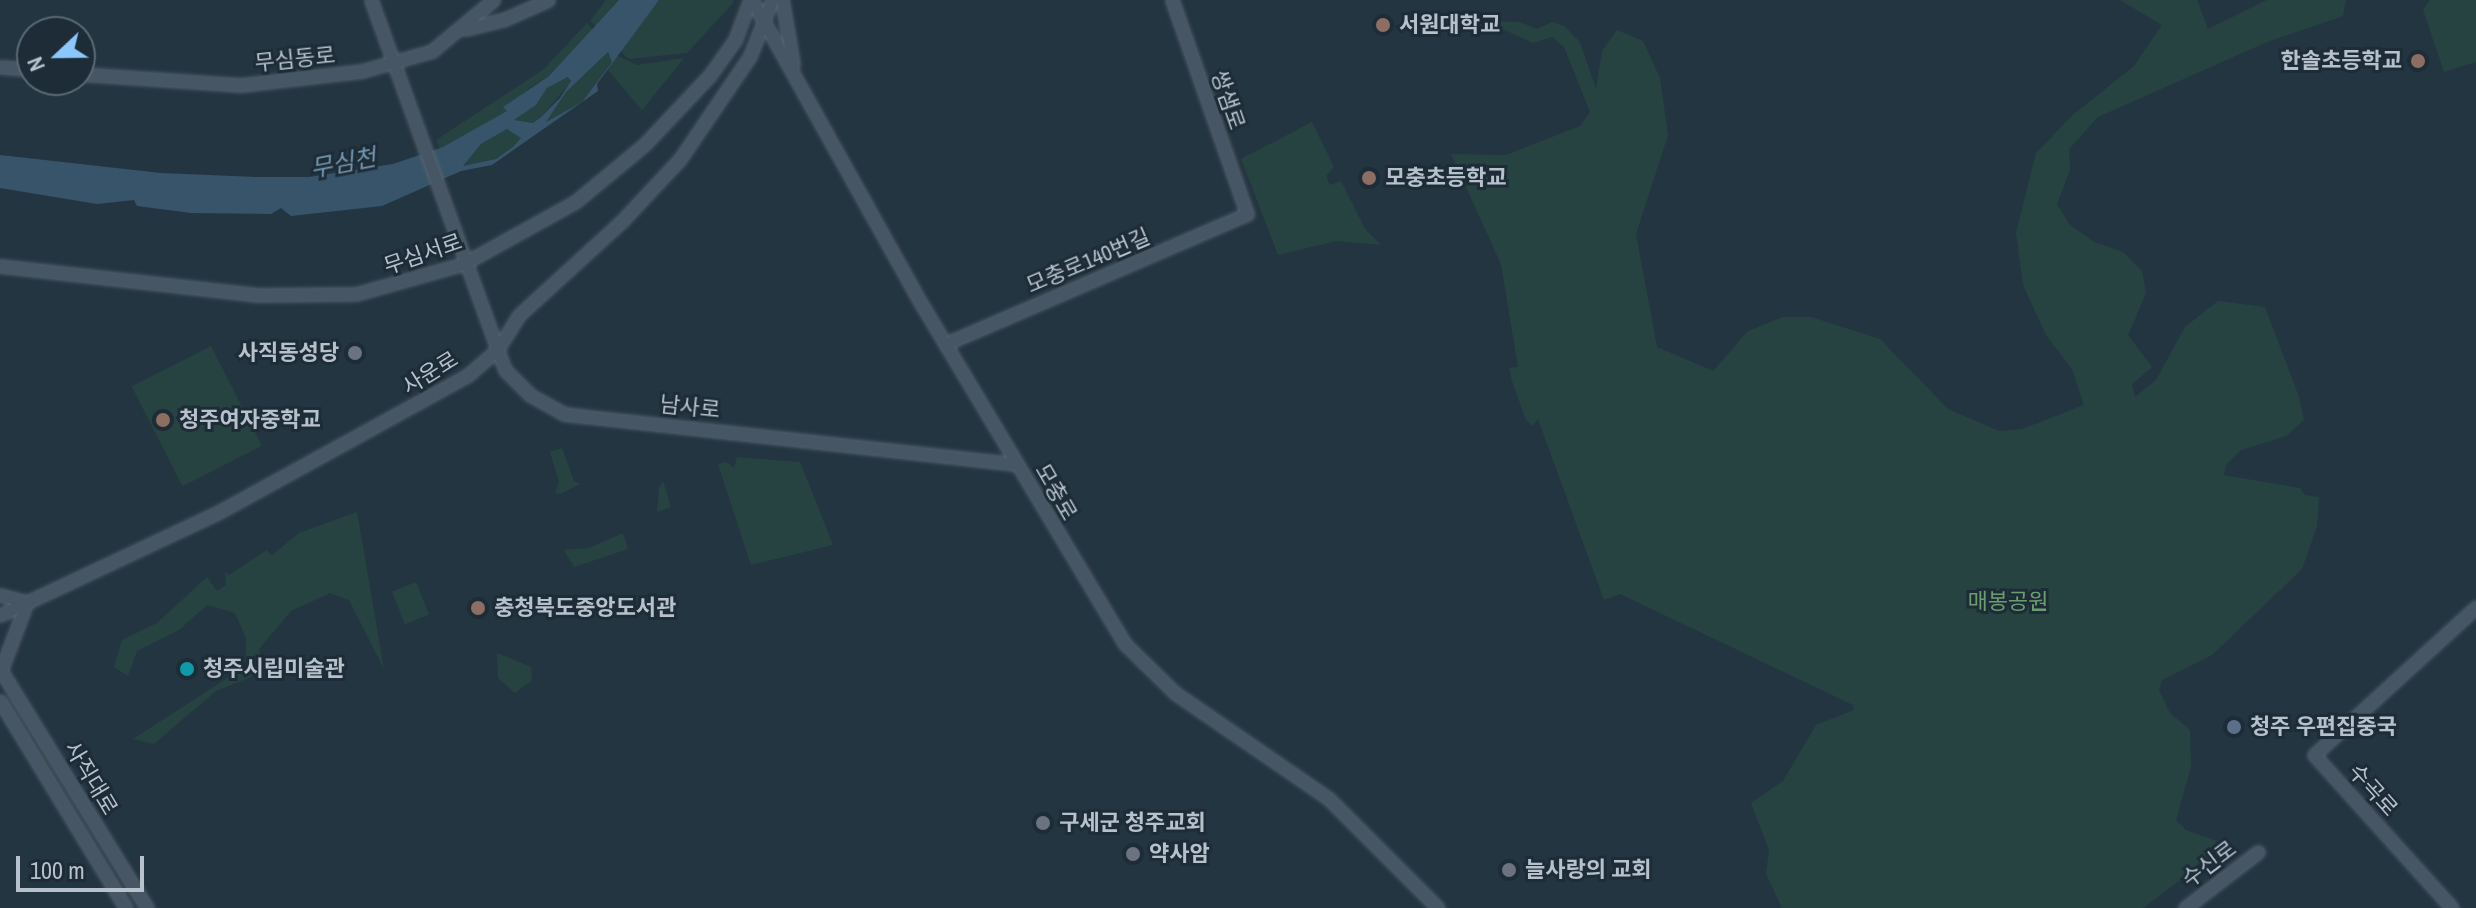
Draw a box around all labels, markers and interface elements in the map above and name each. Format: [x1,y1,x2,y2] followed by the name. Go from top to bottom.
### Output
[1399,12,1500,38] place label: 서원대학교
[16,16,96,96] north arrow
[1374,16,1392,34] marker: 서원대학교
[253,42,337,76] street label: 무심동로
[2281,48,2402,74] place label: 한솔초등학교
[2409,52,2427,70] marker: 한솔초등학교
[19,53,52,76] text: N
[1206,67,1250,133] street label: 쌍샘로
[308,143,378,183] water label: 무심천
[1385,165,1506,191] place label: 모충초등학교
[1360,169,1378,187] marker: 모충초등학교
[1022,223,1154,299] street label: 모충로140번길
[380,228,466,280] street label: 무심서로
[238,340,339,366] place label: 사직동성당
[346,344,364,362] marker: 사직동성당
[397,346,463,400] street label: 사운로
[658,391,722,423] street label: 남사로
[179,407,321,433] place label: 청주여자중학교
[154,411,172,429] marker: 청주여자중학교
[1029,459,1083,525] street label: 모충로
[1968,589,2048,615] park label: 매봉공원
[494,595,676,621] place label: 충청북도중앙도서관
[469,599,487,617] marker: 충청북도중앙도서관
[203,656,345,682] place label: 청주시립미술관
[178,660,196,678] marker: 청주시립미술관
[2250,714,2397,740] place label: 청주 우편집중국
[2225,718,2243,736] marker: 청주 우편집중국
[59,737,123,819] street label: 사직대로
[2343,759,2403,821] street label: 수곡로
[1059,810,1206,836] place label: 구세군 청주교회
[1034,814,1052,832] marker: 구세군 청주교회
[2177,835,2241,893] street label: 수신로
[20,840,148,890] scale bar
[1149,841,1210,867] place label: 약사암
[1124,845,1142,863] marker: 약사암
[30,854,85,886] text: 100 m
[1525,857,1651,883] place label: 늘사랑의 교회
[1500,861,1518,879] marker: 늘사랑의 교회

